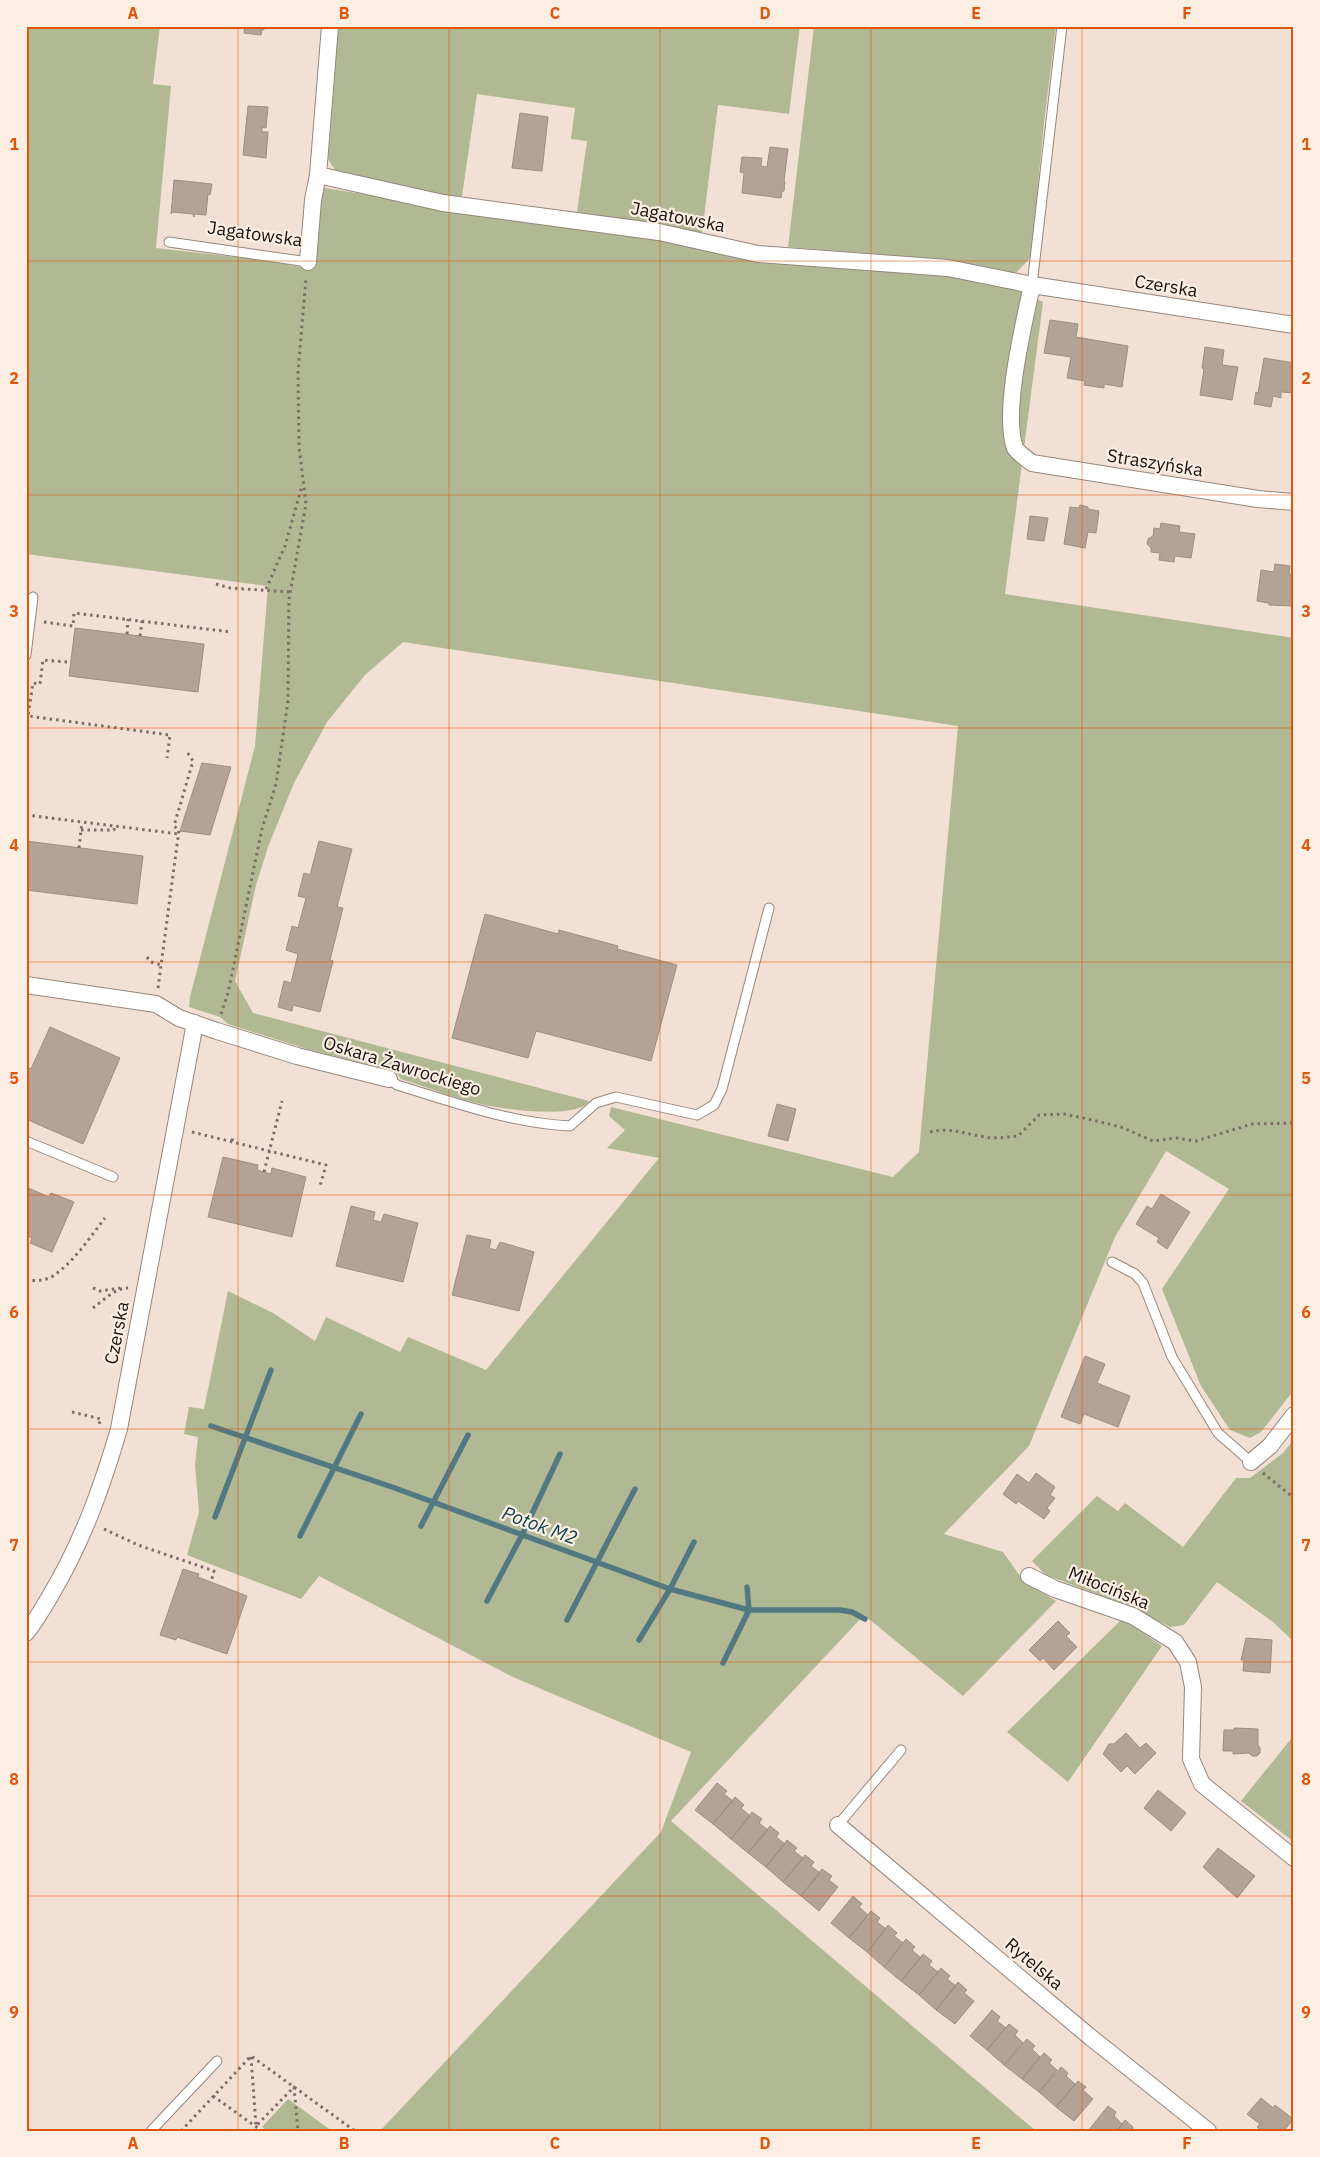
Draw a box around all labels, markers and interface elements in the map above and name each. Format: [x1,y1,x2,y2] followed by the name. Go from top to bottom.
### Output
[128,3,139,23] text: A
[339,3,350,23] text: B
[550,3,560,23] text: C
[759,3,771,23] text: D
[971,3,981,23] text: E
[1182,3,1192,23] text: F
[9,134,19,154] text: 1
[1301,134,1311,154] text: 1
[629,196,728,237] street label: Jagatowska
[206,215,304,252] street label: Jagatowska
[1133,269,1200,302] street label: Czerska
[9,368,19,388] text: 2
[1301,368,1311,388] text: 2
[1105,444,1205,481] street label: Straszyńska
[9,601,19,621] text: 3
[1301,601,1311,621] text: 3
[9,835,19,855] text: 4
[1301,835,1311,855] text: 4
[320,1031,484,1100] street label: Oskara Żawrockiego
[9,1068,19,1088] text: 5
[1301,1068,1311,1088] text: 5
[99,1299,134,1366] street label: Czerska
[9,1302,19,1322] text: 6
[1301,1302,1311,1322] text: 6
[499,1500,581,1550] water label: Potok M2
[9,1535,19,1555] text: 7
[1301,1535,1311,1555] text: 7
[1065,1561,1154,1614] street label: Miłocińska
[9,1769,19,1789] text: 8
[1301,1769,1311,1789] text: 8
[1000,1933,1069,1995] street label: Rytelska
[9,2002,19,2022] text: 9
[1301,2002,1311,2022] text: 9
[128,2133,139,2153] text: A
[339,2133,350,2153] text: B
[550,2133,560,2153] text: C
[759,2133,771,2153] text: D
[971,2133,981,2153] text: E
[1182,2133,1192,2153] text: F

